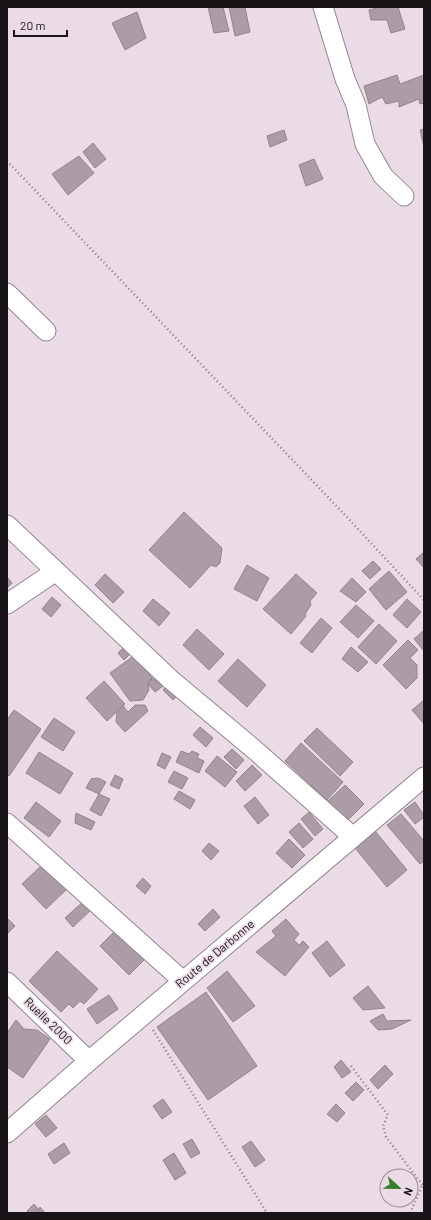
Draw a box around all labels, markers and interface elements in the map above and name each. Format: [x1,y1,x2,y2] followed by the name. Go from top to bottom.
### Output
[14,12,67,38] scale bar
[20,18,46,32] text: 20 m
[172,916,257,990] street label: Route de Darbonne
[22,994,76,1047] street label: Ruelle 2000
[379,1168,419,1208] north arrow
[401,1186,416,1198] text: N

